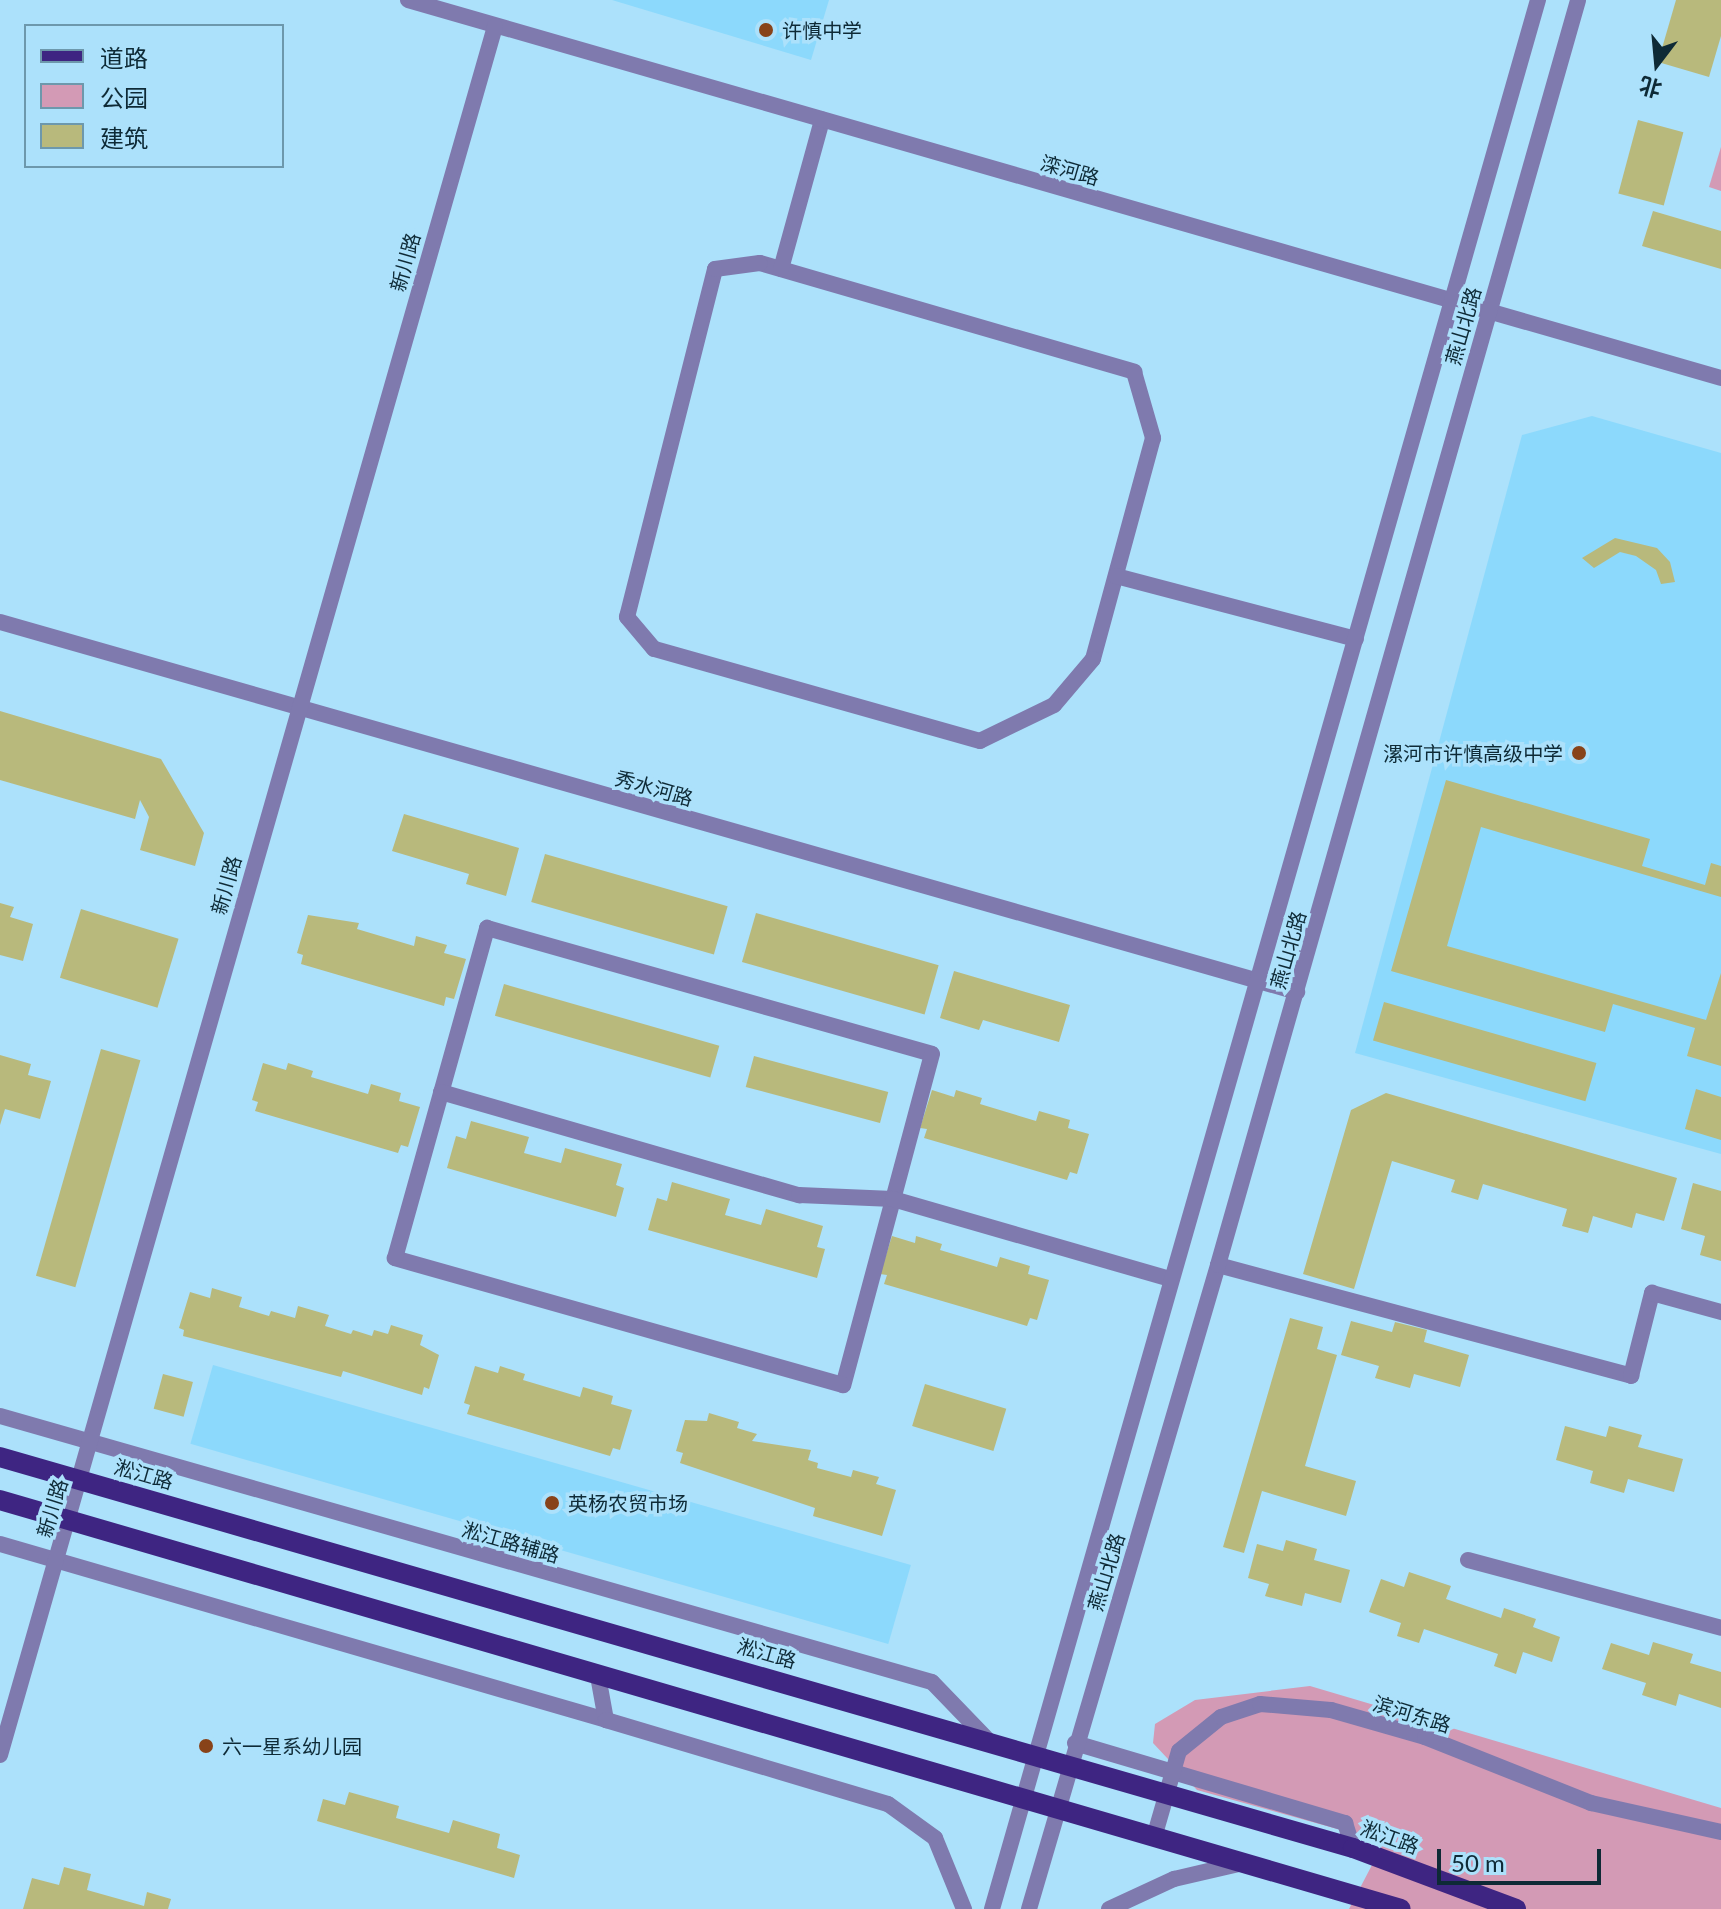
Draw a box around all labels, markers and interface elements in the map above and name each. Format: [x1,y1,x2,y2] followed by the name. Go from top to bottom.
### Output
[782,18,862,42] place label: 许慎中学
[757,21,775,39] marker: 许慎中学
[24,24,284,168] legend
[1617,24,1697,104] north arrow
[100,43,148,72] text: 道路
[1636,72,1665,104] text: 北
[100,83,148,112] text: 公园
[100,123,148,152] text: 建筑
[1038,150,1102,190] street label: 滦河路
[385,230,425,294] street label: 新川路
[1440,284,1486,368] street label: 燕山北路
[1383,741,1563,765] place label: 漯河市许慎高级中学
[1570,744,1588,762] marker: 漯河市许慎高级中学
[612,765,696,811] street label: 秀水河路
[206,853,246,917] street label: 新川路
[1265,908,1311,992] street label: 燕山北路
[112,1454,176,1494] street label: 淞江路
[32,1476,72,1540] street label: 新川路
[568,1491,688,1515] place label: 英杨农贸市场
[543,1494,561,1512] marker: 英杨农贸市场
[460,1517,562,1567] street label: 淞江路辅路
[1083,1530,1129,1614] street label: 燕山北路
[735,1633,799,1673] street label: 淞江路
[1370,1691,1454,1737] street label: 滨河东路
[222,1734,362,1758] place label: 六一星系幼儿园
[197,1737,215,1755] marker: 六一星系幼儿园
[1358,1815,1422,1859] street label: 淞江路
[1441,1833,1605,1883] scale bar
[1451,1848,1505,1877] text: 50 m

